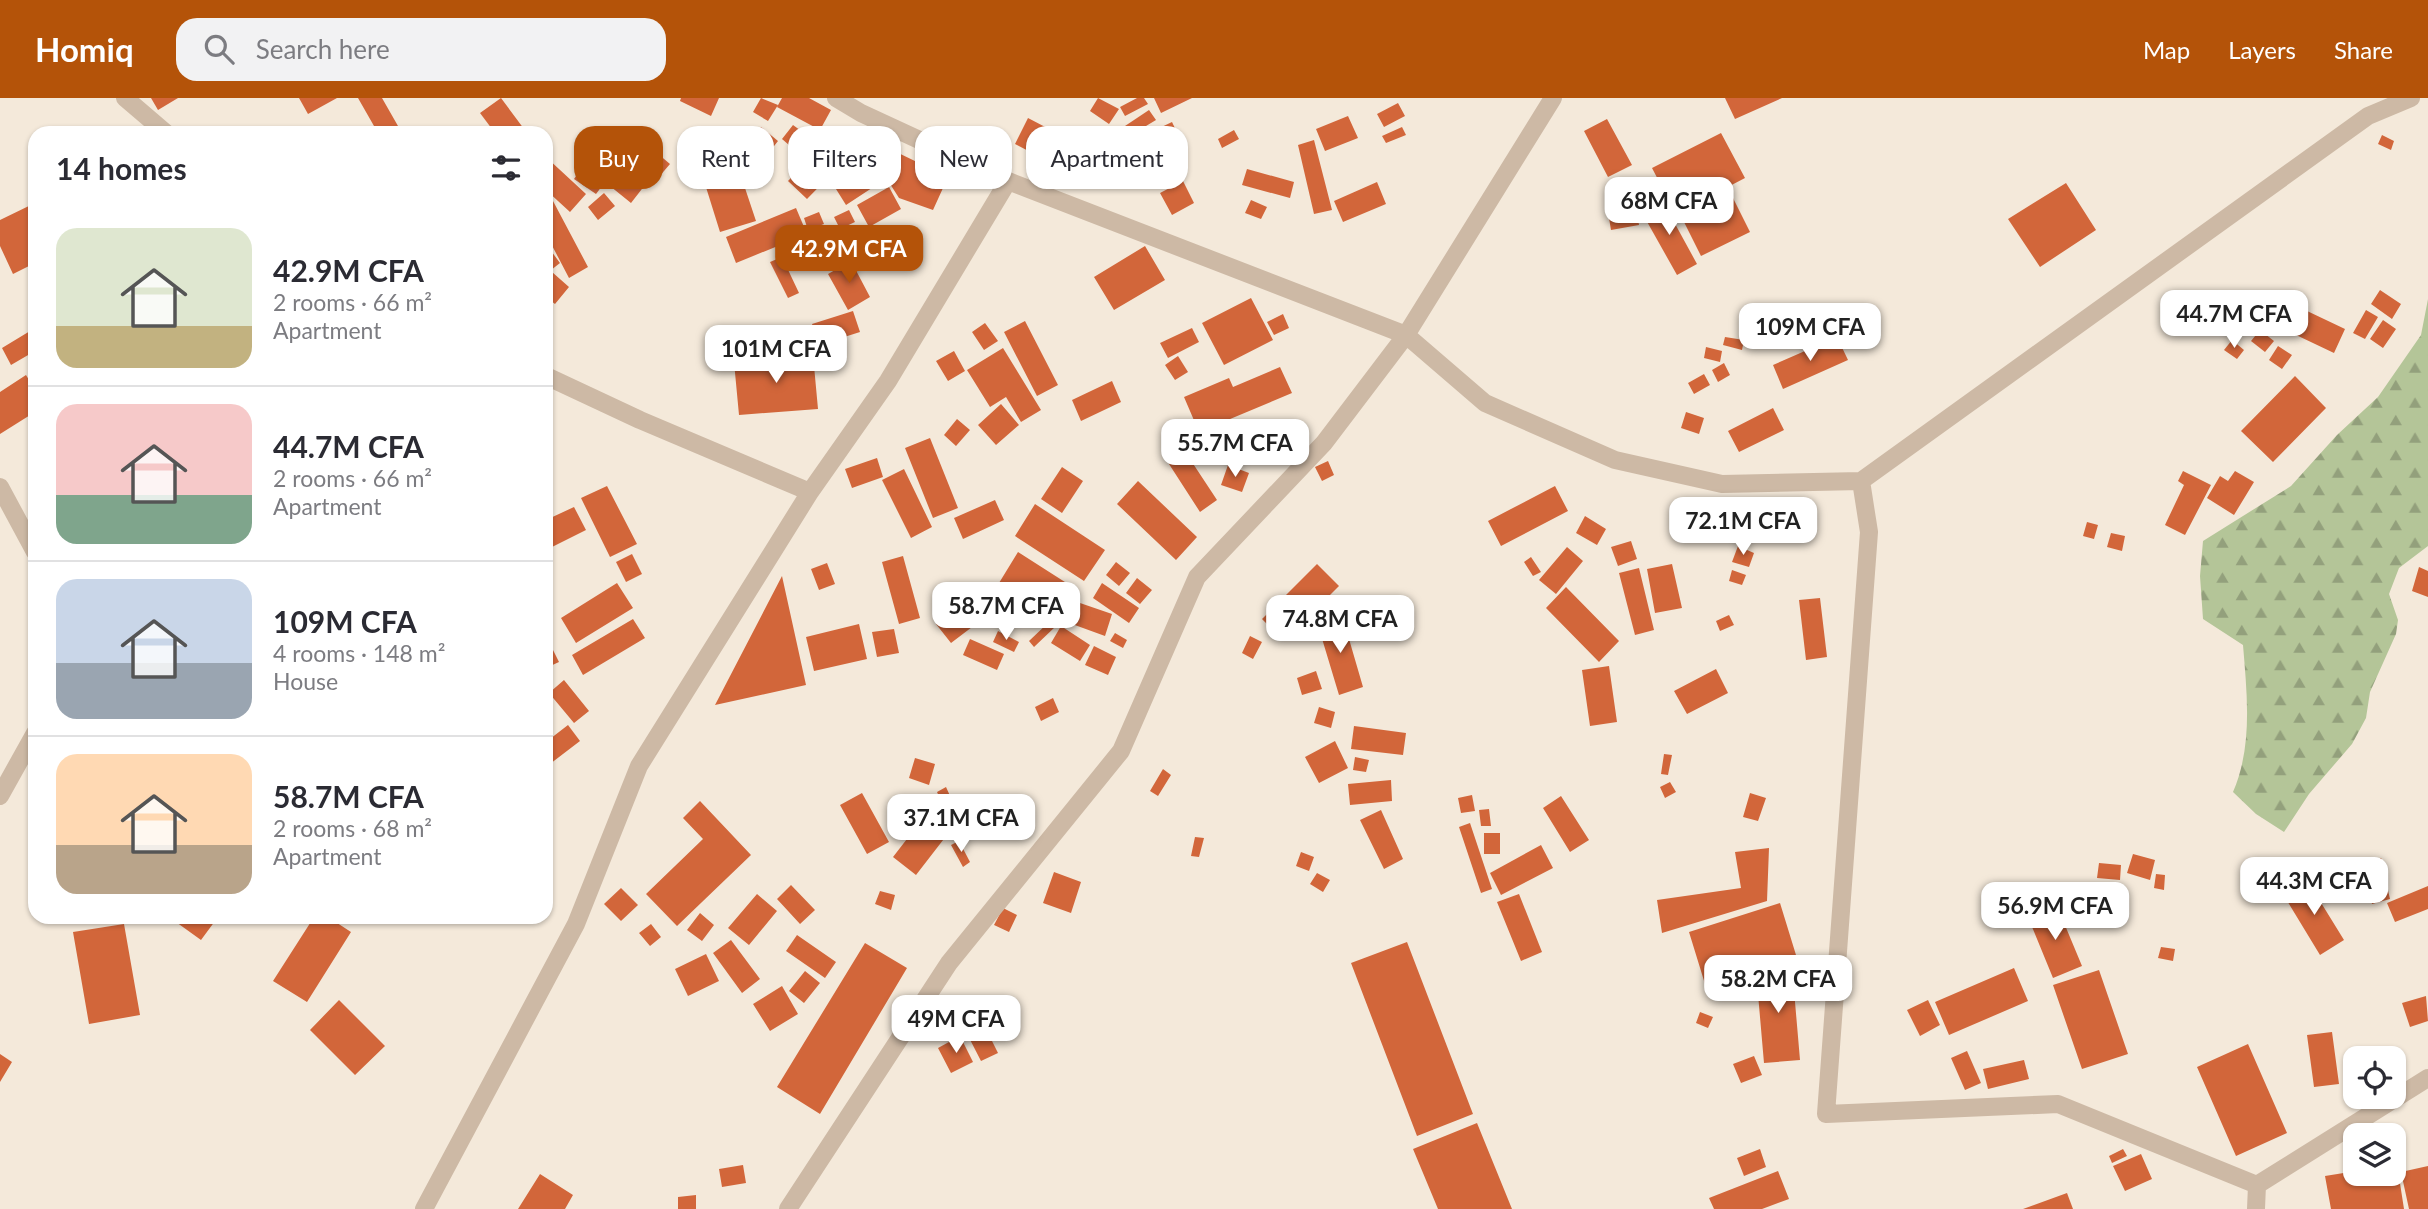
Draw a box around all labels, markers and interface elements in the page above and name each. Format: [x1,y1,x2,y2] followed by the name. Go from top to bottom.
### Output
[176,18,666,81] search box
[35,29,134,69] text: Homiq
[200,30,238,68] icon: search
[256,33,390,65] text: Search here
[2143,35,2190,64] text: Map
[2228,35,2296,64] text: Layers
[2334,35,2393,64] text: Share
[574,126,663,189] chip: Buy
[677,126,774,189] chip: Rent
[788,126,901,189] chip: Filters
[915,126,1012,189] chip: New
[1026,126,1188,189] chip: Apartment
[487,149,525,187] icon: filters
[56,150,187,186] text: 14 homes
[1604,178,1734,237] pin: 68M CFA
[1621,186,1717,214] text: 68M CFA
[769,226,929,285] pin: 42.9M CFA
[791,234,907,262] text: 42.9M CFA
[273,252,424,288] text: 42.9M CFA
[112,256,196,340] icon: home
[273,288,432,316] text: 2 rooms · 66 m²
[2154,290,2314,350] pin: 44.7M CFA
[2176,299,2292,327] text: 44.7M CFA
[1738,303,1882,363] pin: 109M CFA
[1755,312,1865,340] text: 109M CFA
[273,316,381,344] text: Apartment
[704,326,848,385] pin: 101M CFA
[721,334,831,362] text: 101M CFA
[1155,420,1315,479] pin: 55.7M CFA
[273,428,424,464] text: 44.7M CFA
[1177,428,1293,456] text: 55.7M CFA
[112,432,196,516] icon: home
[273,464,432,492] text: 2 rooms · 66 m²
[273,492,381,520] text: Apartment
[1663,498,1823,557] pin: 72.1M CFA
[1685,506,1801,534] text: 72.1M CFA
[926,582,1086,642] pin: 58.7M CFA
[948,591,1064,619] text: 58.7M CFA
[1260,596,1420,655] pin: 74.8M CFA
[273,603,417,639] text: 109M CFA
[1282,604,1398,632] text: 74.8M CFA
[112,607,196,691] icon: home
[273,639,445,667] text: 4 rooms · 148 m²
[273,667,338,695] text: House
[273,778,424,814] text: 58.7M CFA
[112,782,196,866] icon: home
[881,794,1041,854] pin: 37.1M CFA
[903,803,1019,831] text: 37.1M CFA
[273,814,432,842] text: 2 rooms · 68 m²
[273,842,381,870] text: Apartment
[2234,858,2394,917] pin: 44.3M CFA
[2256,866,2372,894] text: 44.3M CFA
[1975,882,2135,942] pin: 56.9M CFA
[1997,891,2113,919] text: 56.9M CFA
[1698,956,1858,1015] pin: 58.2M CFA
[1720,964,1836,992] text: 58.2M CFA
[891,996,1021,1055] pin: 49M CFA
[908,1004,1004,1032] text: 49M CFA
[2343,1046,2406,1186] map controls
[2343,1046,2406,1109] button: locate
[2343,1123,2406,1186] button: layers

